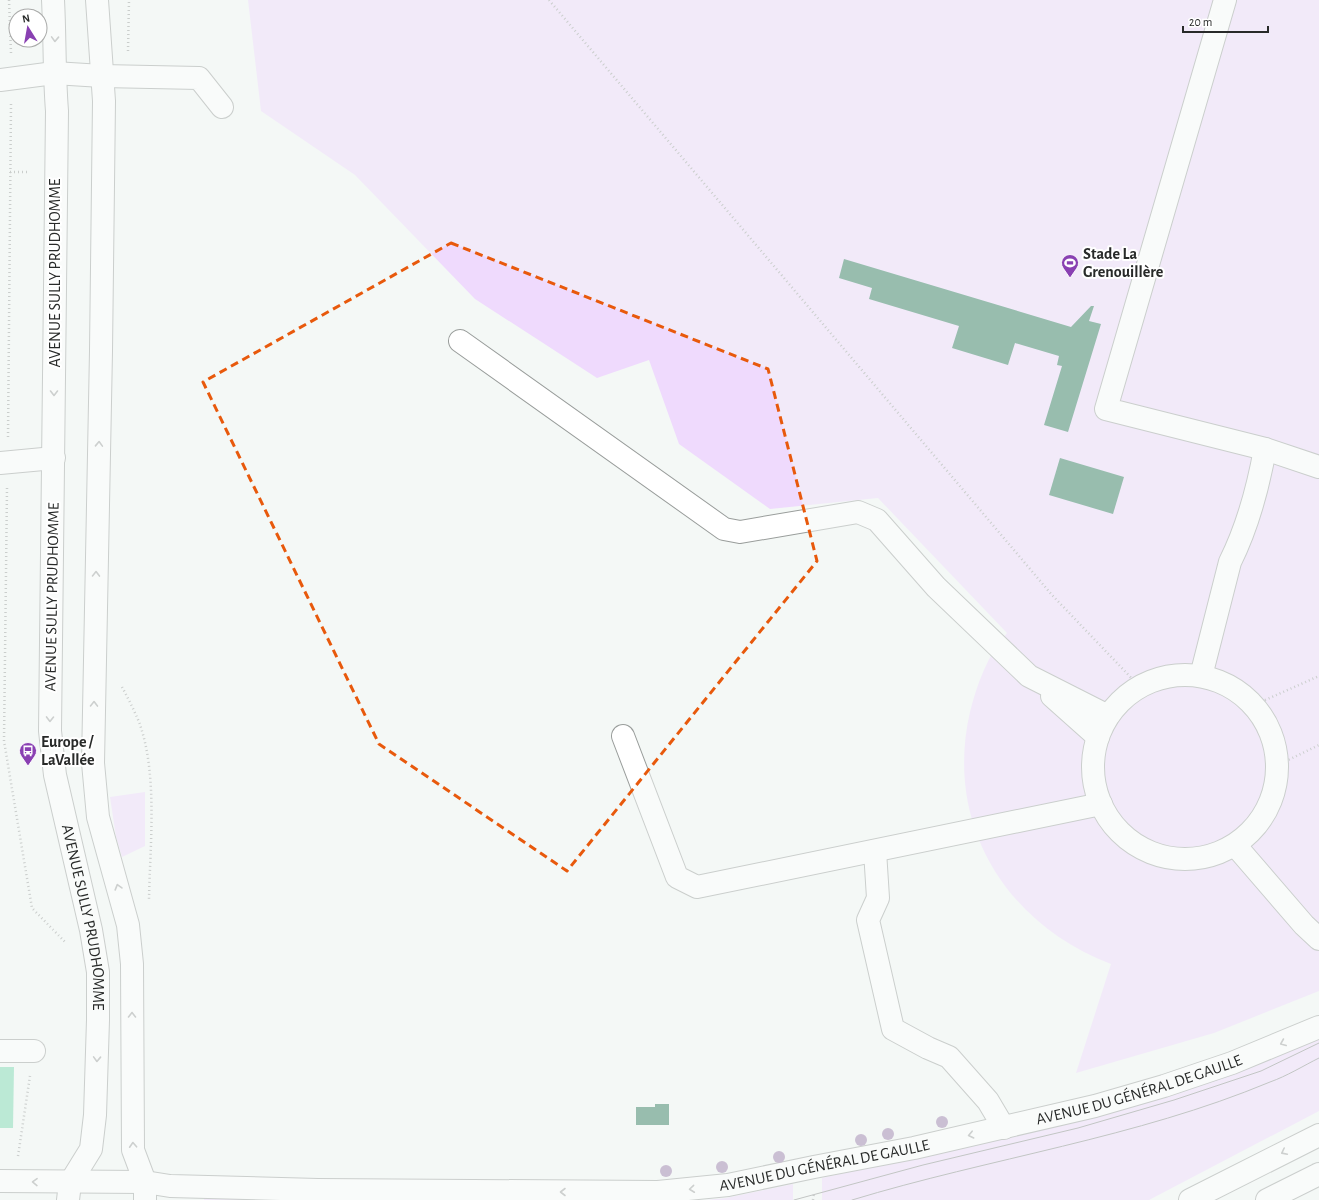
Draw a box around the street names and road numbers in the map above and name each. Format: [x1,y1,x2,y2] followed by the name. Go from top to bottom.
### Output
[47,178,63,368] street label: AVENUE SULLY PRUDHOMME
[42,502,62,692] street label: AVENUE SULLY PRUDHOMME
[59,823,106,1011] street label: AVENUE SULLY PRUDHOMME
[1035,1052,1245,1127] street label: AVENUE DU GÉNÉRAL DE GAULLE
[719,1137,931,1194] street label: AVENUE DU GÉNÉRAL DE GAULLE

